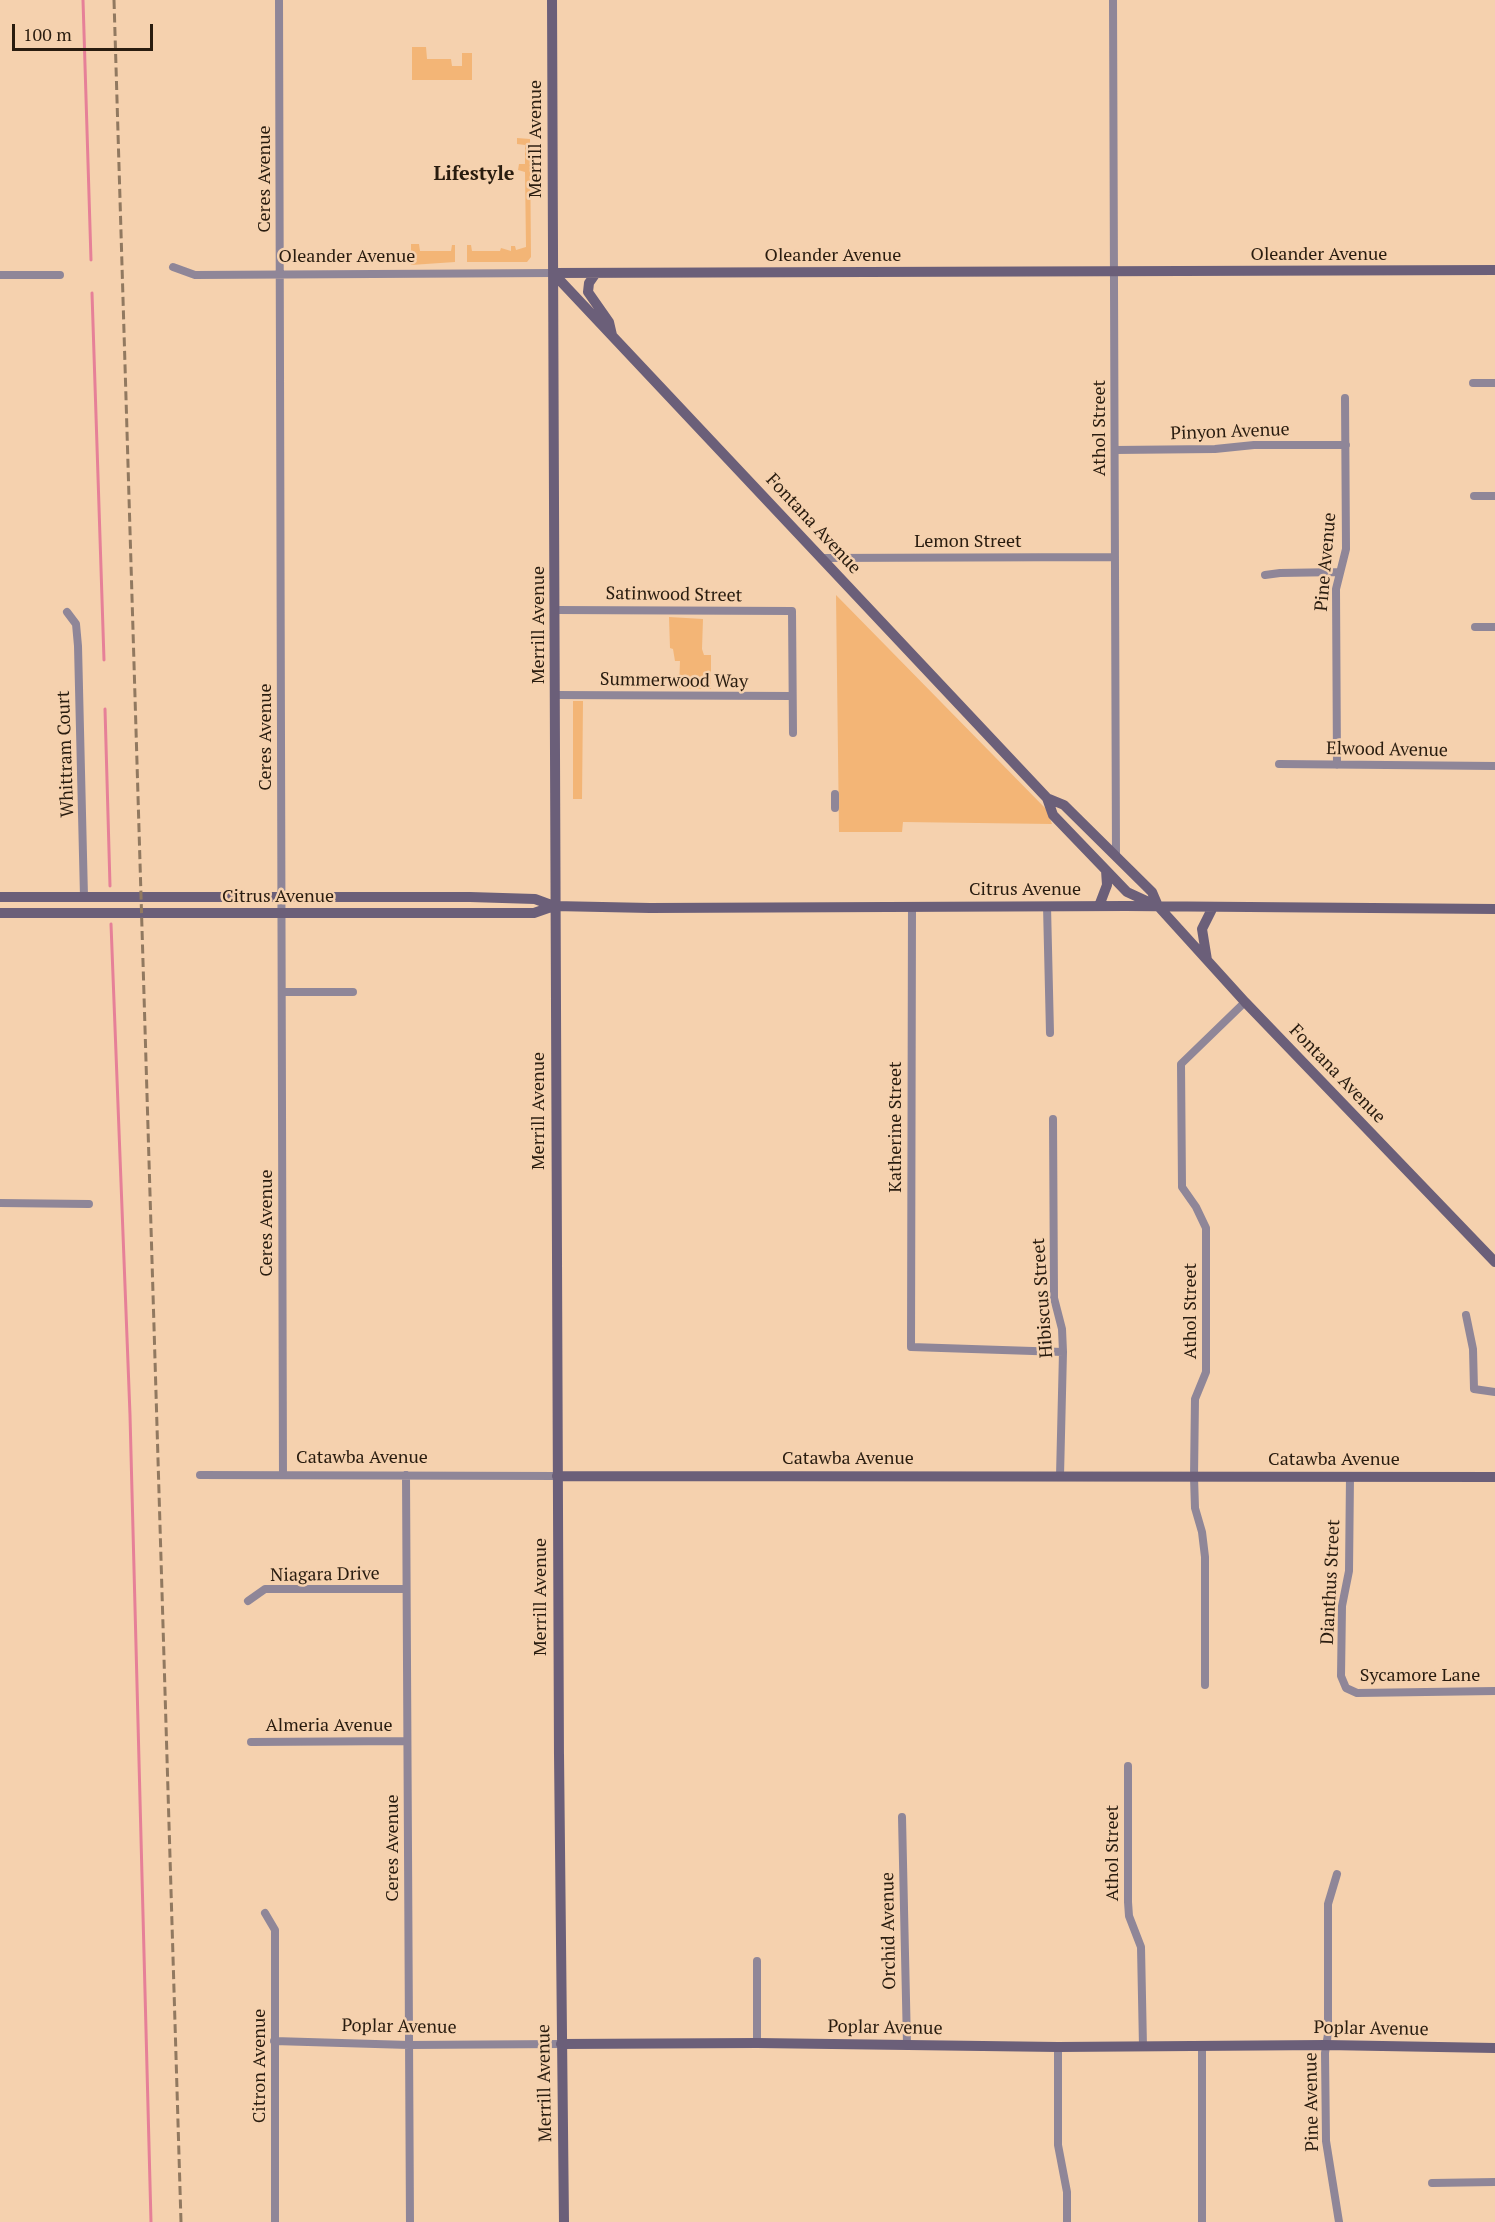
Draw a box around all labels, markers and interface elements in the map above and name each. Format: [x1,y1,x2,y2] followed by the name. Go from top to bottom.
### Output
[15,12,156,50] scale bar
[23,22,72,46] text: 100 m
[525,80,547,198] street label: Merrill Avenue
[254,125,276,233] street label: Ceres Avenue
[433,162,515,186] district label: Lifestyle
[1251,244,1387,266] street label: Oleander Avenue
[765,245,901,267] street label: Oleander Avenue
[279,246,415,268] street label: Oleander Avenue
[1089,380,1111,476] street label: Athol Street
[1170,419,1290,445] street label: Pinyon Avenue
[761,469,865,579] street label: Fontana Avenue
[1311,512,1341,612] street label: Pine Avenue
[914,531,1022,553] street label: Lemon Street
[528,566,550,684] street label: Merrill Avenue
[605,583,743,607] street label: Satinwood Street
[600,669,748,693] street label: Summerwood Way
[255,683,277,791] street label: Ceres Avenue
[53,690,79,818] street label: Whittram Court
[1326,738,1448,762] street label: Elwood Avenue
[969,879,1081,901] street label: Citrus Avenue
[222,886,334,908] street label: Citrus Avenue
[1284,1020,1390,1128] street label: Fontana Avenue
[528,1052,550,1170] street label: Merrill Avenue
[885,1061,907,1193] street label: Katherine Street
[256,1169,278,1277] street label: Ceres Avenue
[1028,1237,1058,1359] street label: Hibiscus Street
[1180,1263,1202,1359] street label: Athol Street
[296,1447,428,1469] street label: Catawba Avenue
[782,1448,914,1470] street label: Catawba Avenue
[1268,1449,1400,1471] street label: Catawba Avenue
[1317,1519,1345,1645] street label: Dianthus Street
[530,1538,552,1656] street label: Merrill Avenue
[270,1563,380,1587] street label: Niagara Drive
[1360,1665,1480,1687] street label: Sycamore Lane
[265,1715,393,1737] street label: Almeria Avenue
[382,1794,404,1902] street label: Ceres Avenue
[1102,1805,1124,1901] street label: Athol Street
[877,1872,901,1990] street label: Orchid Avenue
[249,2009,271,2123] street label: Citron Avenue
[341,2015,457,2039] street label: Poplar Avenue
[827,2016,943,2040] street label: Poplar Avenue
[1313,2017,1429,2041] street label: Poplar Avenue
[533,2024,557,2142] street label: Merrill Avenue
[1300,2052,1324,2152] street label: Pine Avenue

